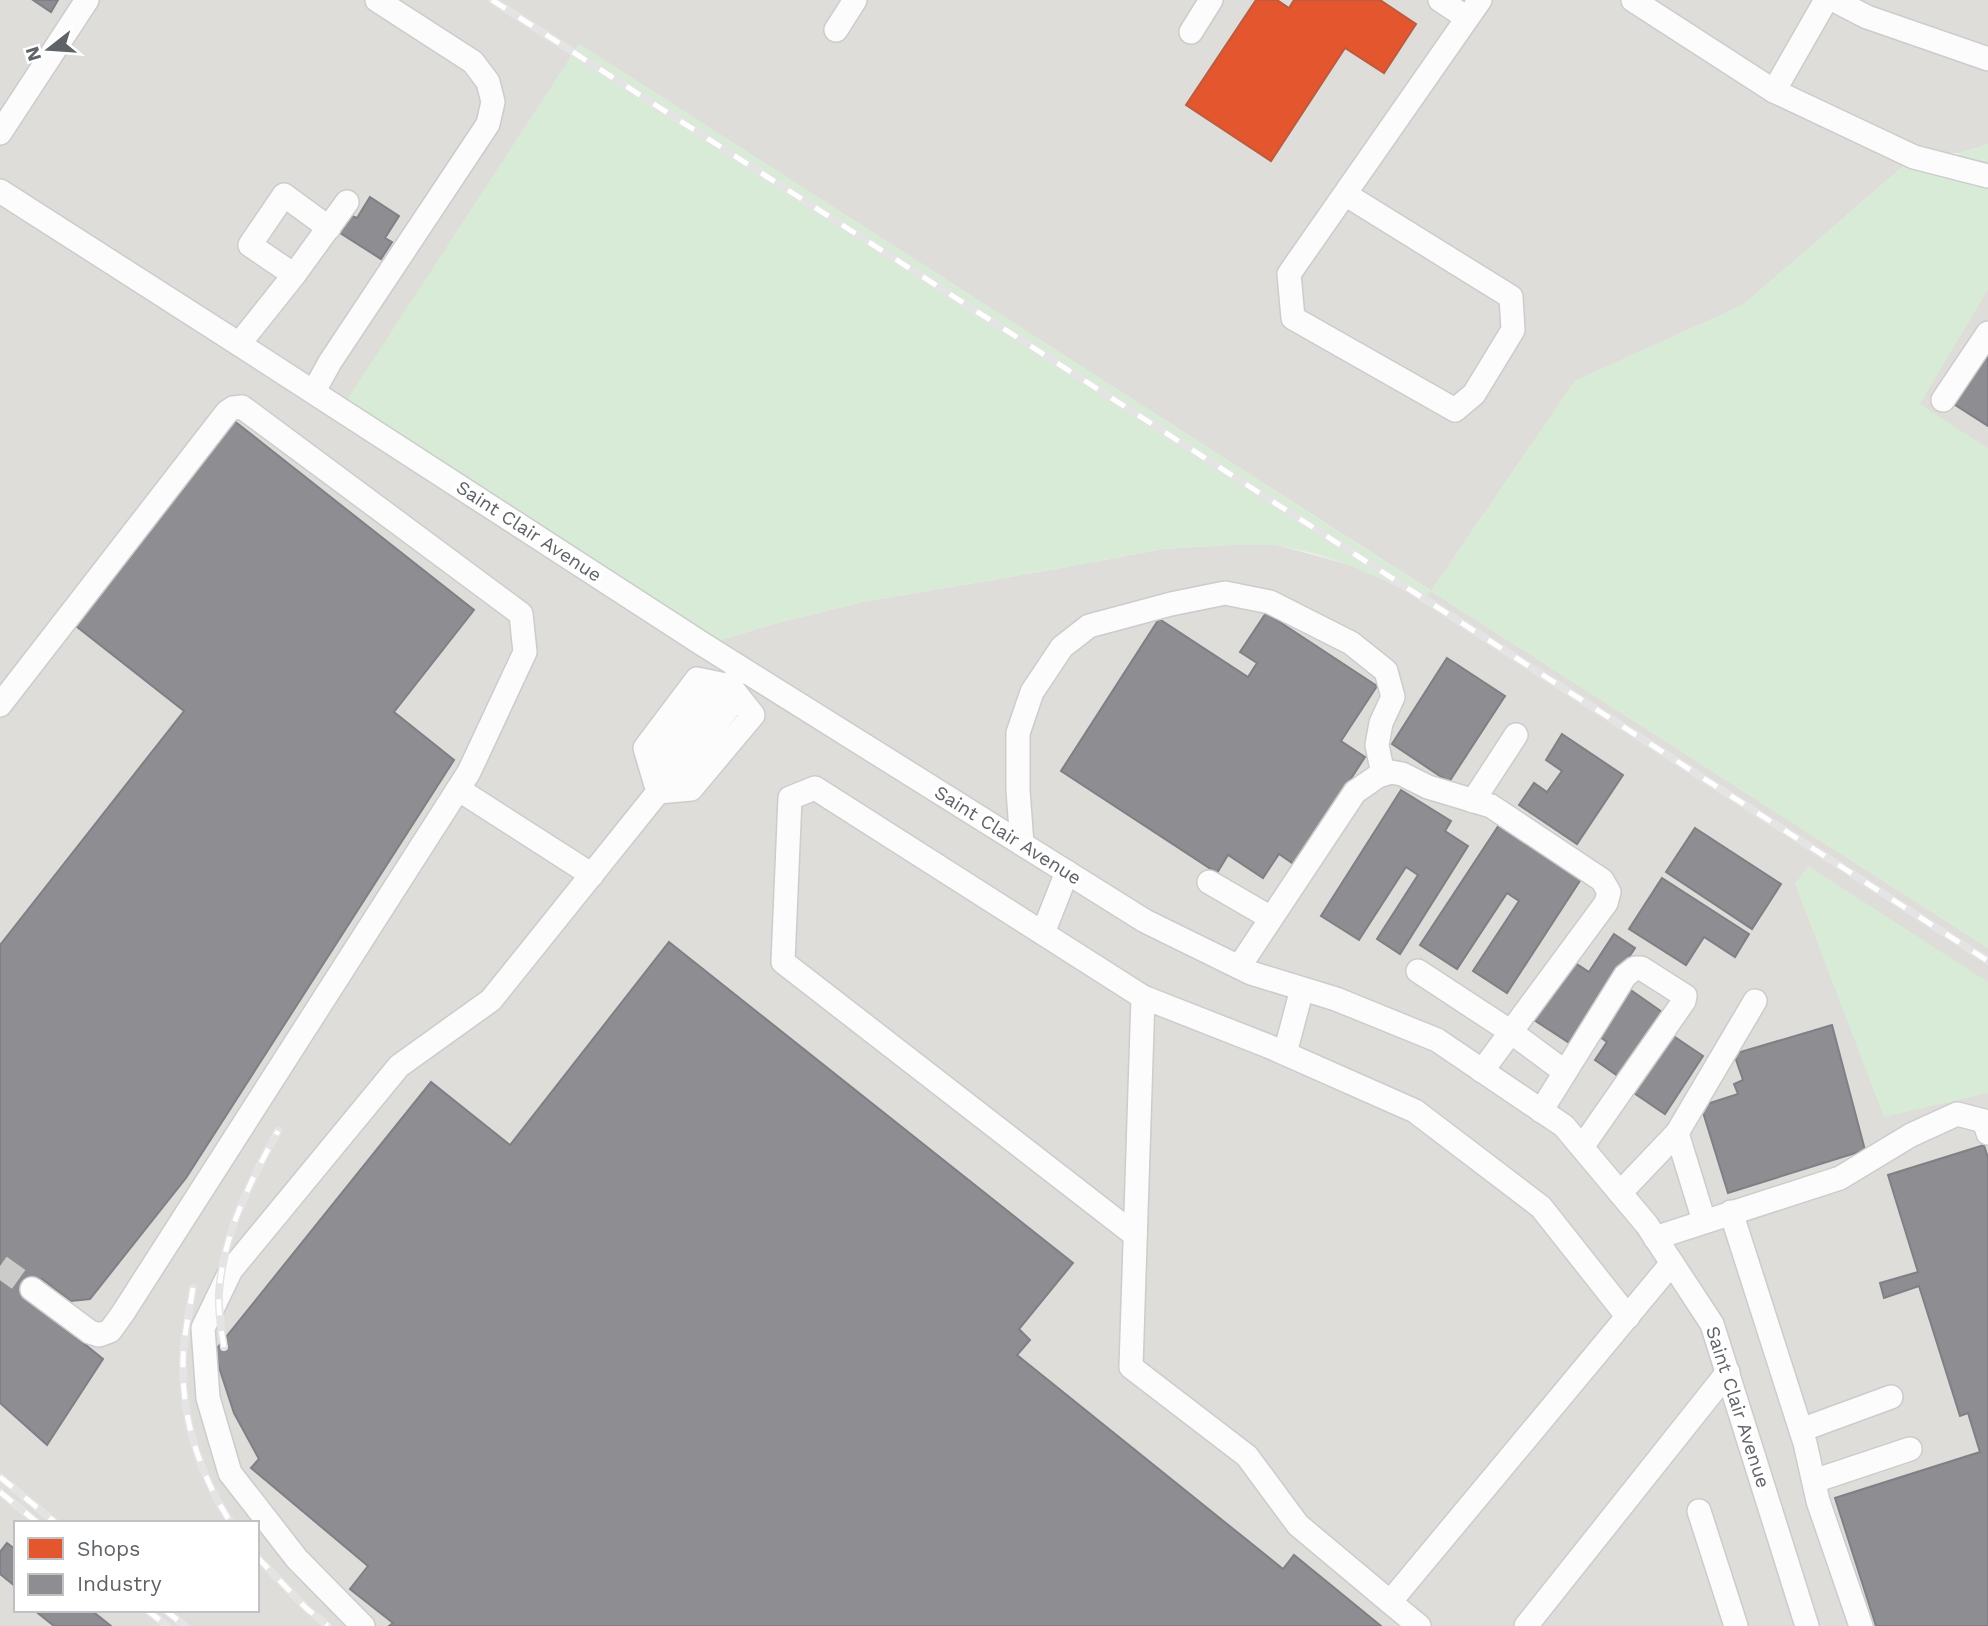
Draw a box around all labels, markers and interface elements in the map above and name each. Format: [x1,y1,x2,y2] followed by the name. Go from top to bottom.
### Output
[14,14,84,84] north arrow
[20,44,46,64] text: N
[452,475,606,587] street label: Saint Clair Avenue
[930,781,1086,889] street label: Saint Clair Avenue
[1701,1323,1775,1491] street label: Saint Clair Avenue
[14,1521,259,1612] legend
[77,1536,140,1561] text: Shops
[77,1571,162,1596] text: Industry

